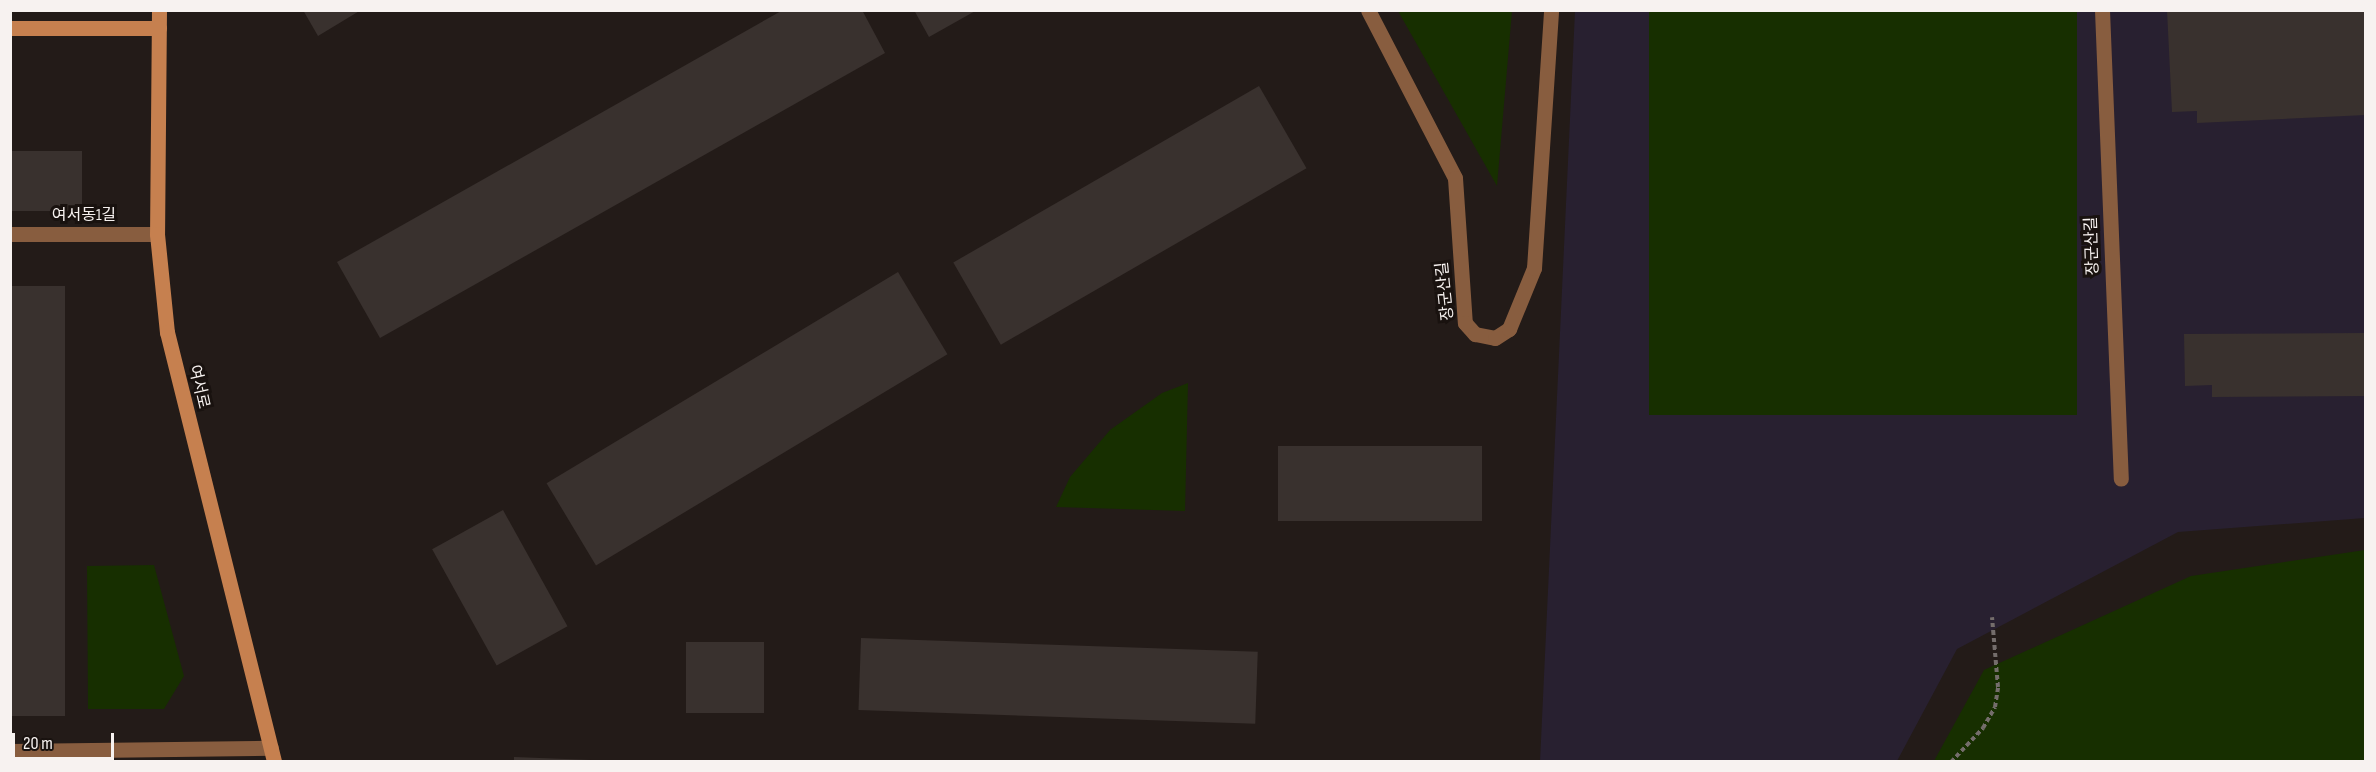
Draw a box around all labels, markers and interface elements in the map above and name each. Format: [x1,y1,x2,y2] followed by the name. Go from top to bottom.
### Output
[52,206,116,226] street label: 여서동1길
[2082,216,2104,276] street label: 장군산길
[1433,261,1459,321] street label: 장군산길
[184,363,212,411] street label: 여서로
[15,721,117,759] scale bar
[23,733,53,754] text: 20 m

